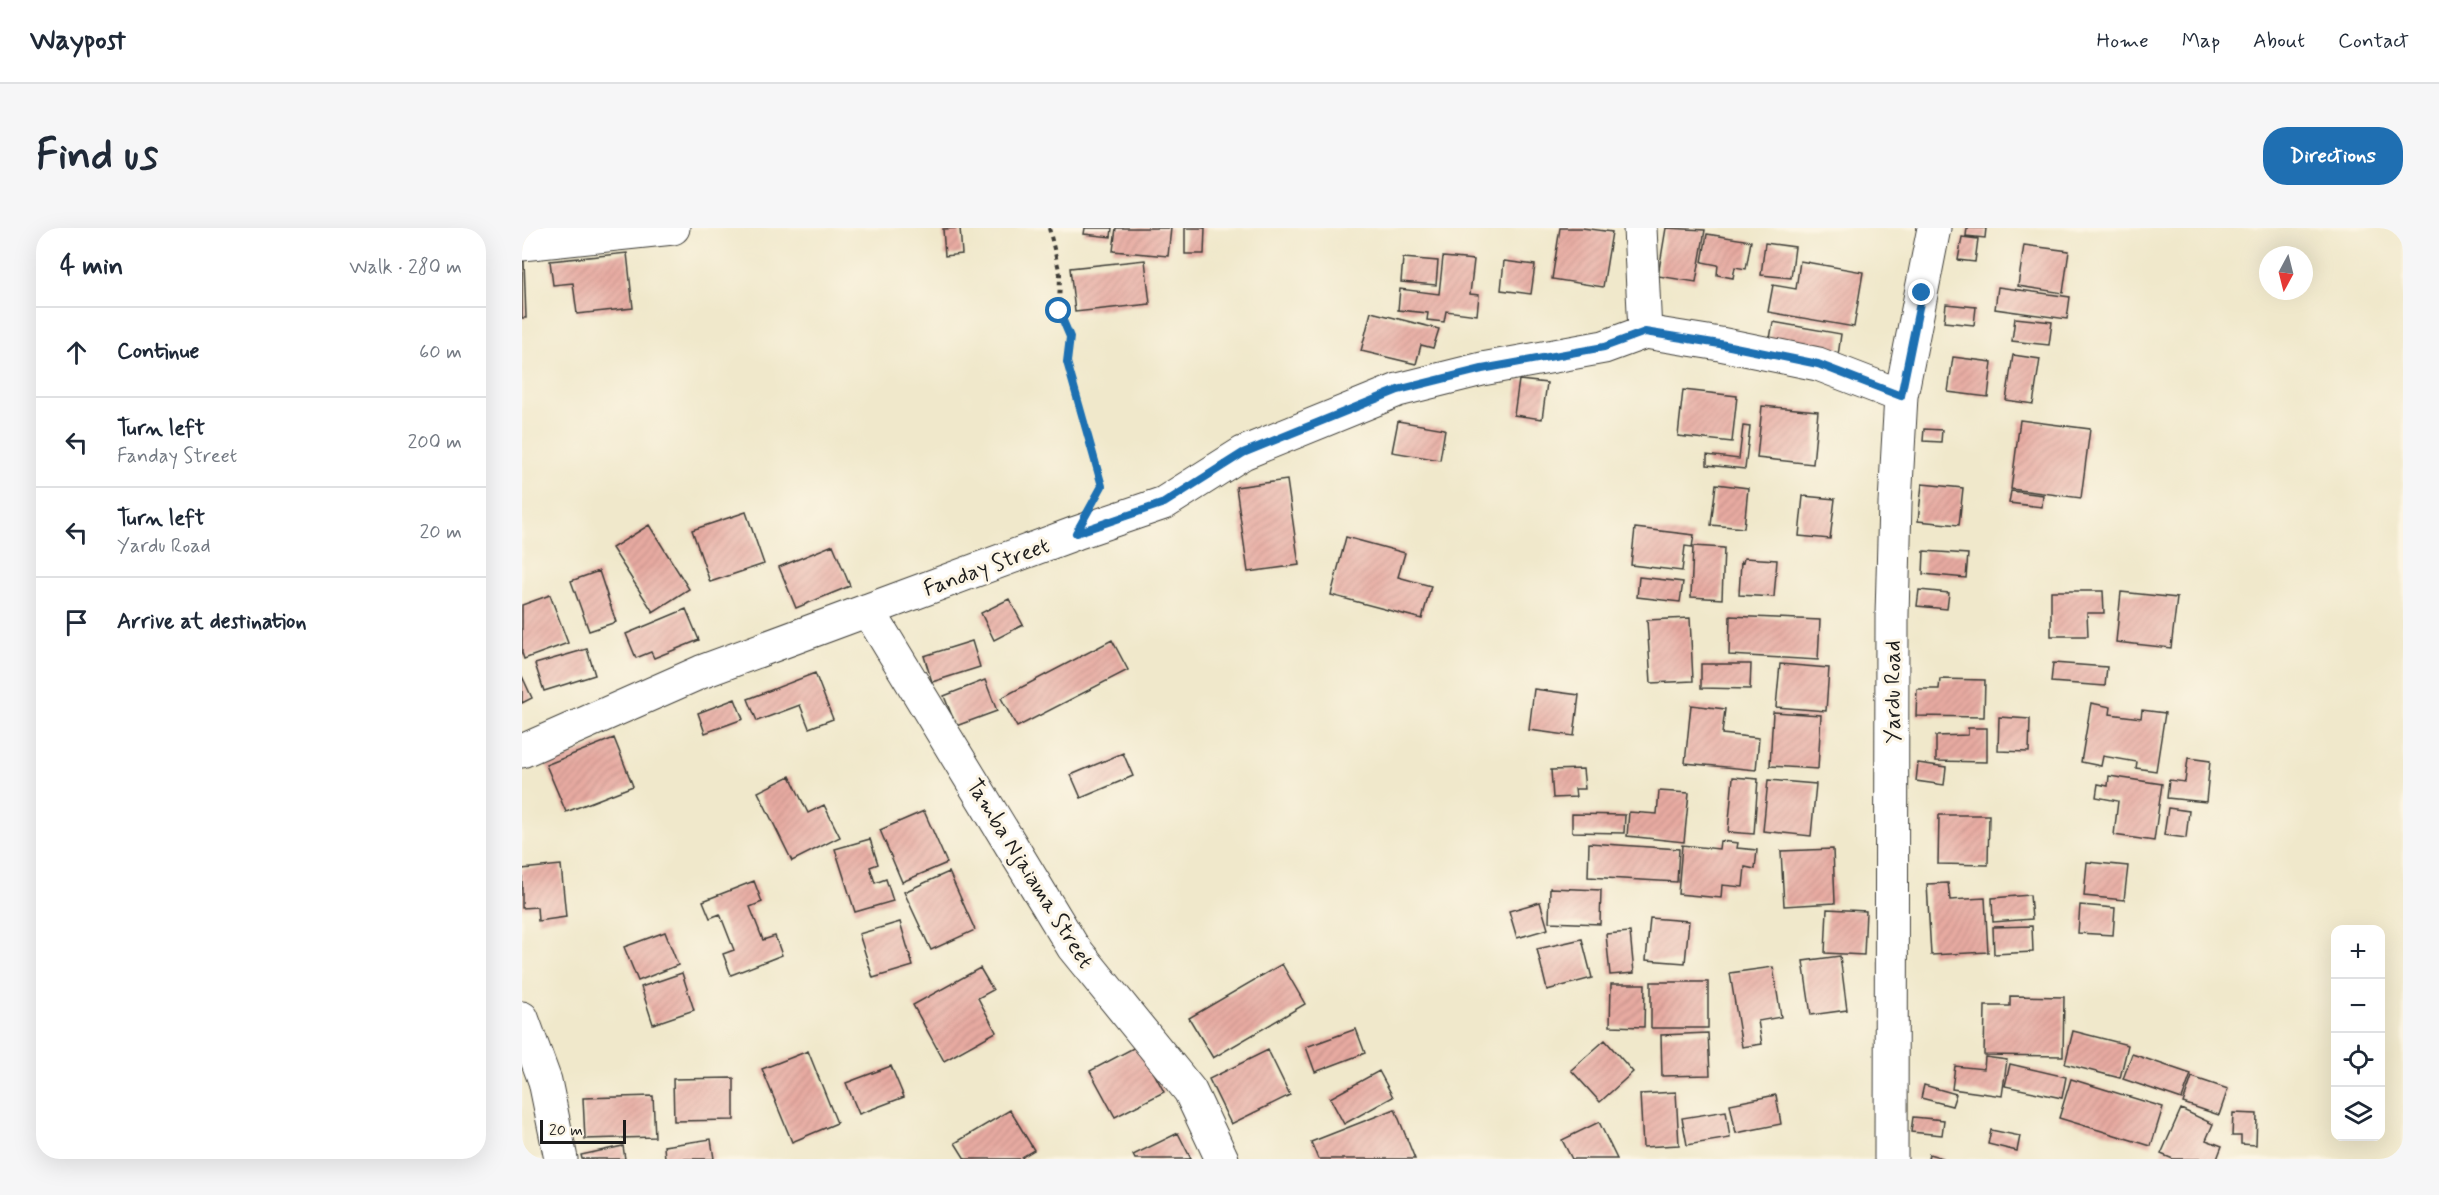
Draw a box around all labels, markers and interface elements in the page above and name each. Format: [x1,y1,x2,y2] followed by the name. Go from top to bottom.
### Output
[30,23,126,60] text: Waypost
[2097,27,2149,55] text: Home
[2182,27,2220,55] text: Map
[2253,27,2305,55] text: About
[2338,27,2409,55] text: Contact
[2263,127,2403,185] button: Directions
[36,129,158,184] text: Find us
[2259,246,2313,300] north arrow
[60,250,123,284] text: 4 min
[349,254,462,281] text: Walk · 280 m
[1908,279,1934,305] route end
[1045,297,1071,323] route start
[60,336,93,369] icon: ahead
[117,338,199,366] text: Continue
[419,339,462,366] text: 60 m
[117,415,205,443] text: Turn left
[60,426,93,459] icon: left
[407,429,462,456] text: 200 m
[117,443,237,470] text: Fanday Street
[117,505,205,533] text: Turn left
[60,516,93,549] icon: left
[419,519,462,546] text: 20 m
[920,532,1054,604] street label: Fanday Street
[117,533,211,560] text: Yardu Road
[60,606,93,639] icon: arrive
[117,608,307,636] text: Arrive at destination
[1880,641,1908,743] street label: Yardu Road
[959,774,1099,975] street label: Tamba Njaiama Street
[2331,925,2385,1141] map controls
[2331,925,2385,979] button: +
[2331,979,2385,1033] button: −
[2331,1033,2385,1087] button: locate
[2331,1087,2385,1141] button: layers
[540,1117,626,1144] scale bar
[549,1120,583,1141] text: 20 m

